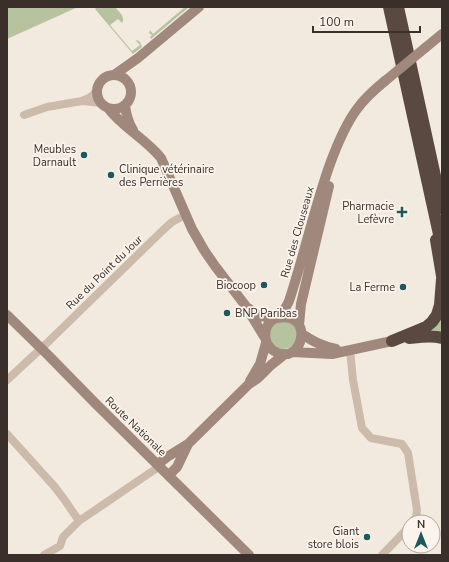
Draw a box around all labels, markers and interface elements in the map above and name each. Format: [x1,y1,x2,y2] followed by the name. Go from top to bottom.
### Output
[313,8,420,34] scale bar
[319,14,354,30] text: 100 m
[33,142,76,170] place label: Meubles Darnault
[79,150,89,160] marker: Meubles Darnault
[119,162,214,190] place label: Clinique vétérinaire des Perrières
[106,170,116,180] marker: Clinique vétérinaire des Perrières
[277,184,318,280] street label: Rue des Clouseaux
[342,199,394,227] place label: Pharmacie Lefèvre
[397,207,407,217] marker: Pharmacie Lefèvre
[63,232,146,313] street label: Rue du Point du Jour
[216,278,256,293] place label: Biocoop
[259,280,269,290] marker: Biocoop
[349,280,395,295] place label: La Ferme
[398,282,408,292] marker: La Ferme
[235,306,297,321] place label: BNP Paribas
[222,308,232,318] marker: BNP Paribas
[102,393,170,460] street label: Route Nationale
[401,514,441,554] north arrow
[417,517,425,532] text: N
[308,524,359,552] place label: Giant store blois
[362,532,372,542] marker: Giant store blois

